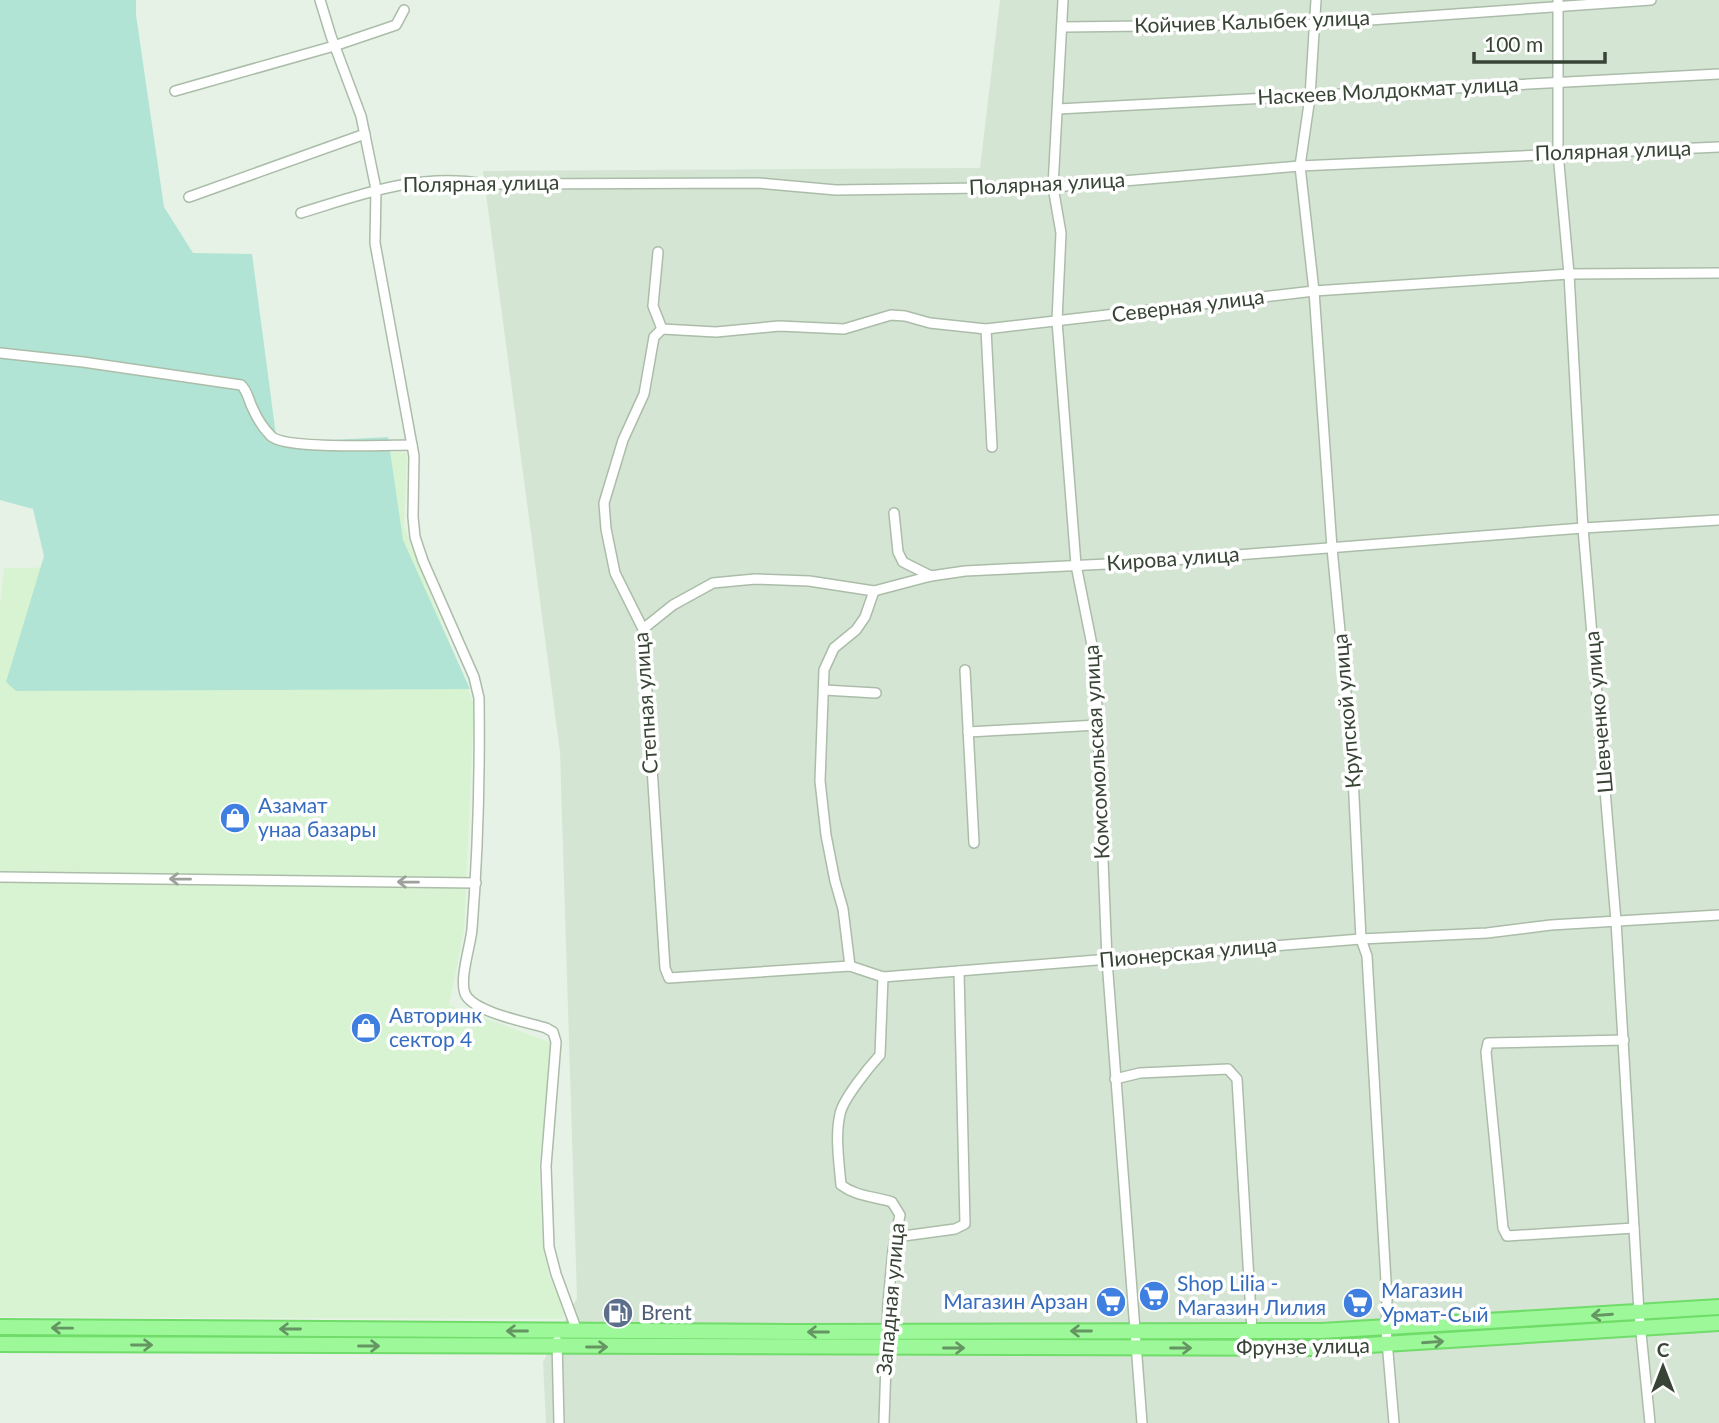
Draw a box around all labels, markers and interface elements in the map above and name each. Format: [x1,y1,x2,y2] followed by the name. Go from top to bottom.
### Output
[1134,4,1370,37] street label: Койчиев Калыбек улица
[1474,21,1605,65] scale bar
[1484,31,1543,56] text: 100 m
[1257,70,1519,109] street label: Наскеев Молдокмат улица
[1534,134,1692,165] street label: Полярная улица
[968,166,1126,199] street label: Полярная улица
[403,169,559,196] street label: Полярная улица
[1110,283,1266,326] street label: Северная улица
[1106,540,1240,575] street label: Кирова улица
[1578,630,1617,794] street label: Шевченко улица
[627,631,662,775] street label: Степная улица
[1326,633,1365,790] street label: Крупской улица
[1077,644,1114,860] street label: Комсомольская улица
[258,792,376,841] place label: Азамат унаа базары
[218,801,252,835] shop icon: Азамат унаа базары
[169,872,192,886] one-way arrow
[396,875,419,889] one-way arrow
[1098,931,1278,972] street label: Пионерская улица
[389,1002,482,1051] place label: Авторинк сектор 4
[349,1011,383,1045] shop icon: Авторинк сектор 4
[870,1222,909,1376] street label: Западная улица
[1177,1270,1326,1319] place label: Shop Lilia - Магазин Лилия
[1381,1277,1489,1326] place label: Магазин Урмат-Сый
[1137,1279,1171,1313] supermarket icon: Shop Lilia - Магазин Лилия
[1094,1285,1128,1319] supermarket icon: Магазин Арзан
[1341,1286,1375,1320] supermarket icon: Магазин Урмат-Сый
[943,1288,1088,1313] place label: Магазин Арзан
[601,1296,635,1330] fuel station icon: Brent
[641,1299,692,1324] place label: Brent
[1591,1309,1614,1322] one-way arrow
[51,1321,74,1335] one-way arrow
[279,1322,302,1336] one-way arrow
[506,1324,529,1338] one-way arrow
[1070,1324,1093,1338] one-way arrow
[807,1325,830,1338] one-way arrow
[1236,1332,1370,1359] street label: Фрунзе улица
[1628,1332,1698,1402] north arrow
[1421,1336,1444,1349] one-way arrow
[130,1338,153,1352] one-way arrow
[1657,1338,1670,1361] text: С
[357,1339,380,1353] one-way arrow
[585,1340,608,1354] one-way arrow
[942,1341,965,1355] one-way arrow
[1170,1341,1193,1355] one-way arrow

